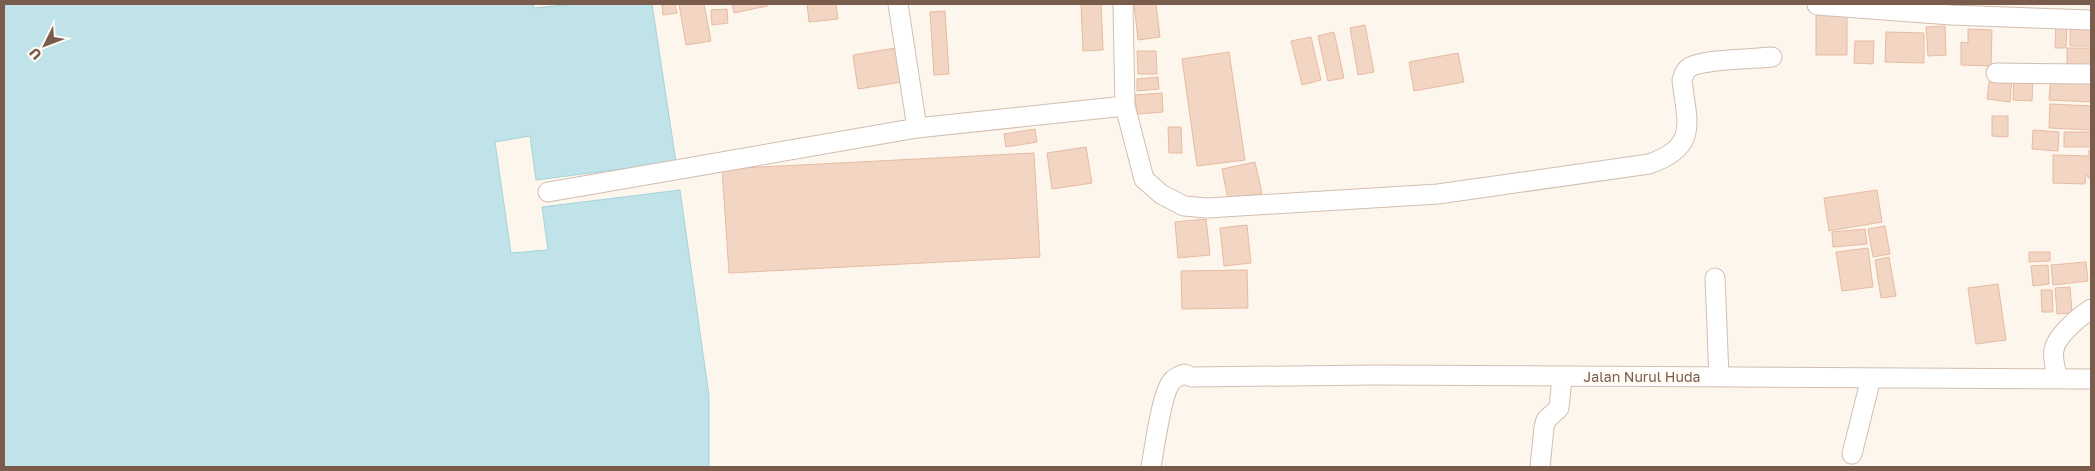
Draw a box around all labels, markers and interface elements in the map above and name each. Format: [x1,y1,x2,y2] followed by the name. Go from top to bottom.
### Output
[20,20,70,70] north arrow
[25,45,45,64] text: U
[1584,368,1700,385] street label: Jalan Nurul Huda

